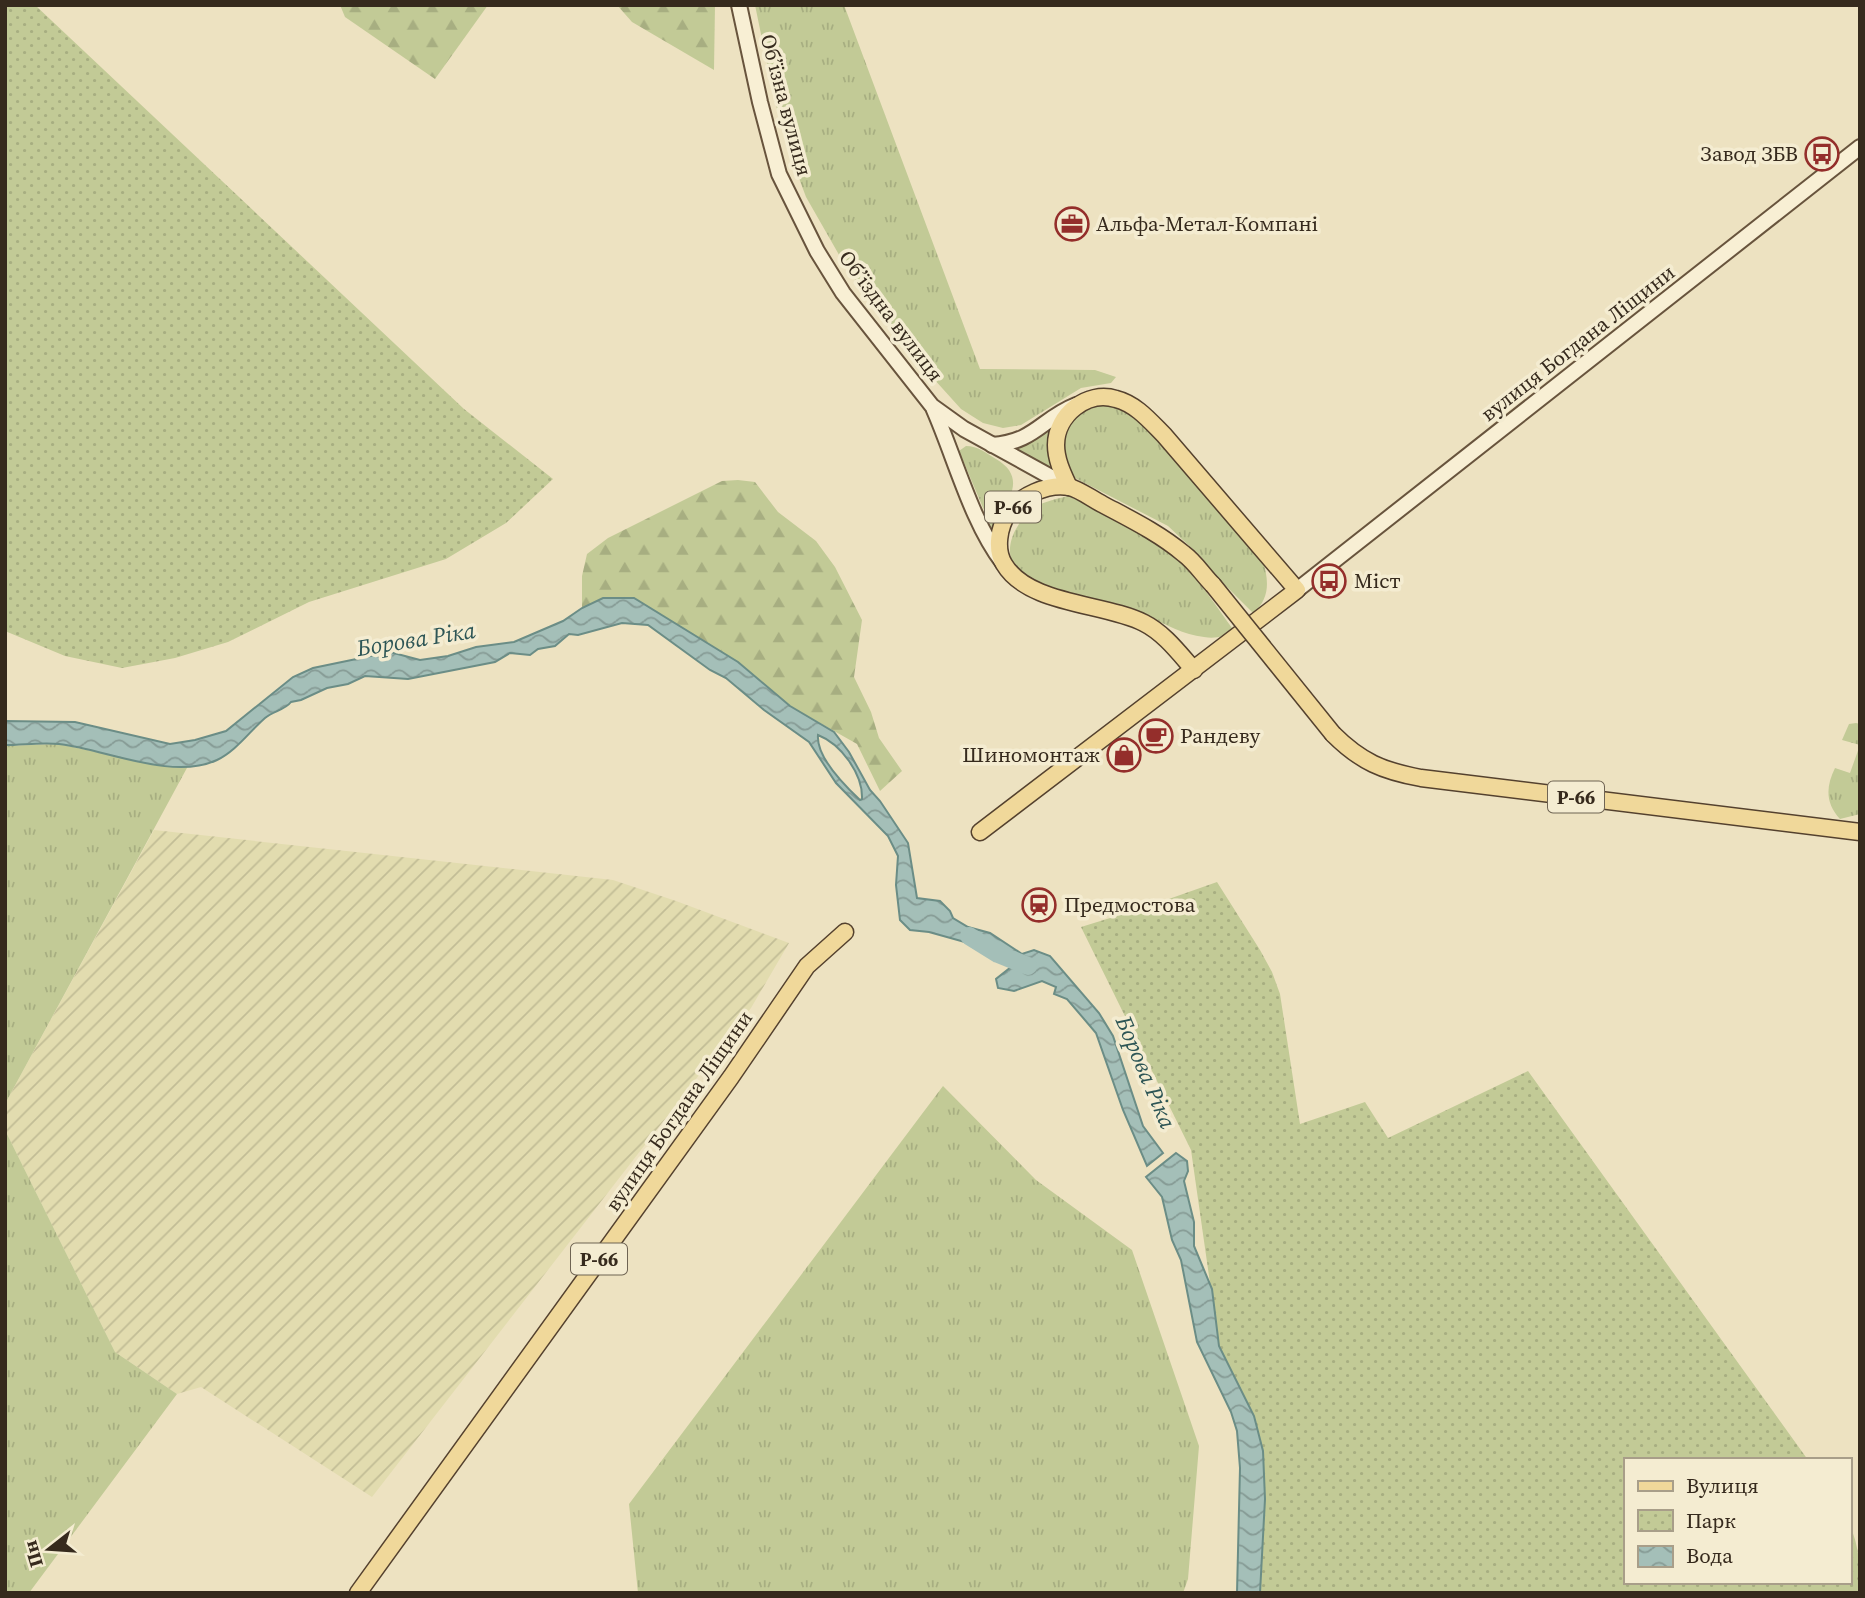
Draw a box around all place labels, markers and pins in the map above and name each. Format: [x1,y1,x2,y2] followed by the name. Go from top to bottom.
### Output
[1803,135,1841,173] bus stop icon: Завод ЗБВ
[1700,139,1798,168] place label: Завод ЗБВ
[1053,205,1091,243] office icon: Альфа-Метал-Компані
[1096,209,1318,238] place label: Альфа-Метал-Компані
[1310,562,1348,600] bus stop icon: Міст
[1354,566,1401,595] place label: Міст
[1137,717,1175,755] cafe icon: Рандеву
[1180,721,1261,750] place label: Рандеву
[1105,736,1143,774] shop icon: Шиномонтаж
[962,740,1100,769] place label: Шиномонтаж
[1020,886,1058,924] station icon: Предмостова
[1064,890,1196,919] place label: Предмостова

